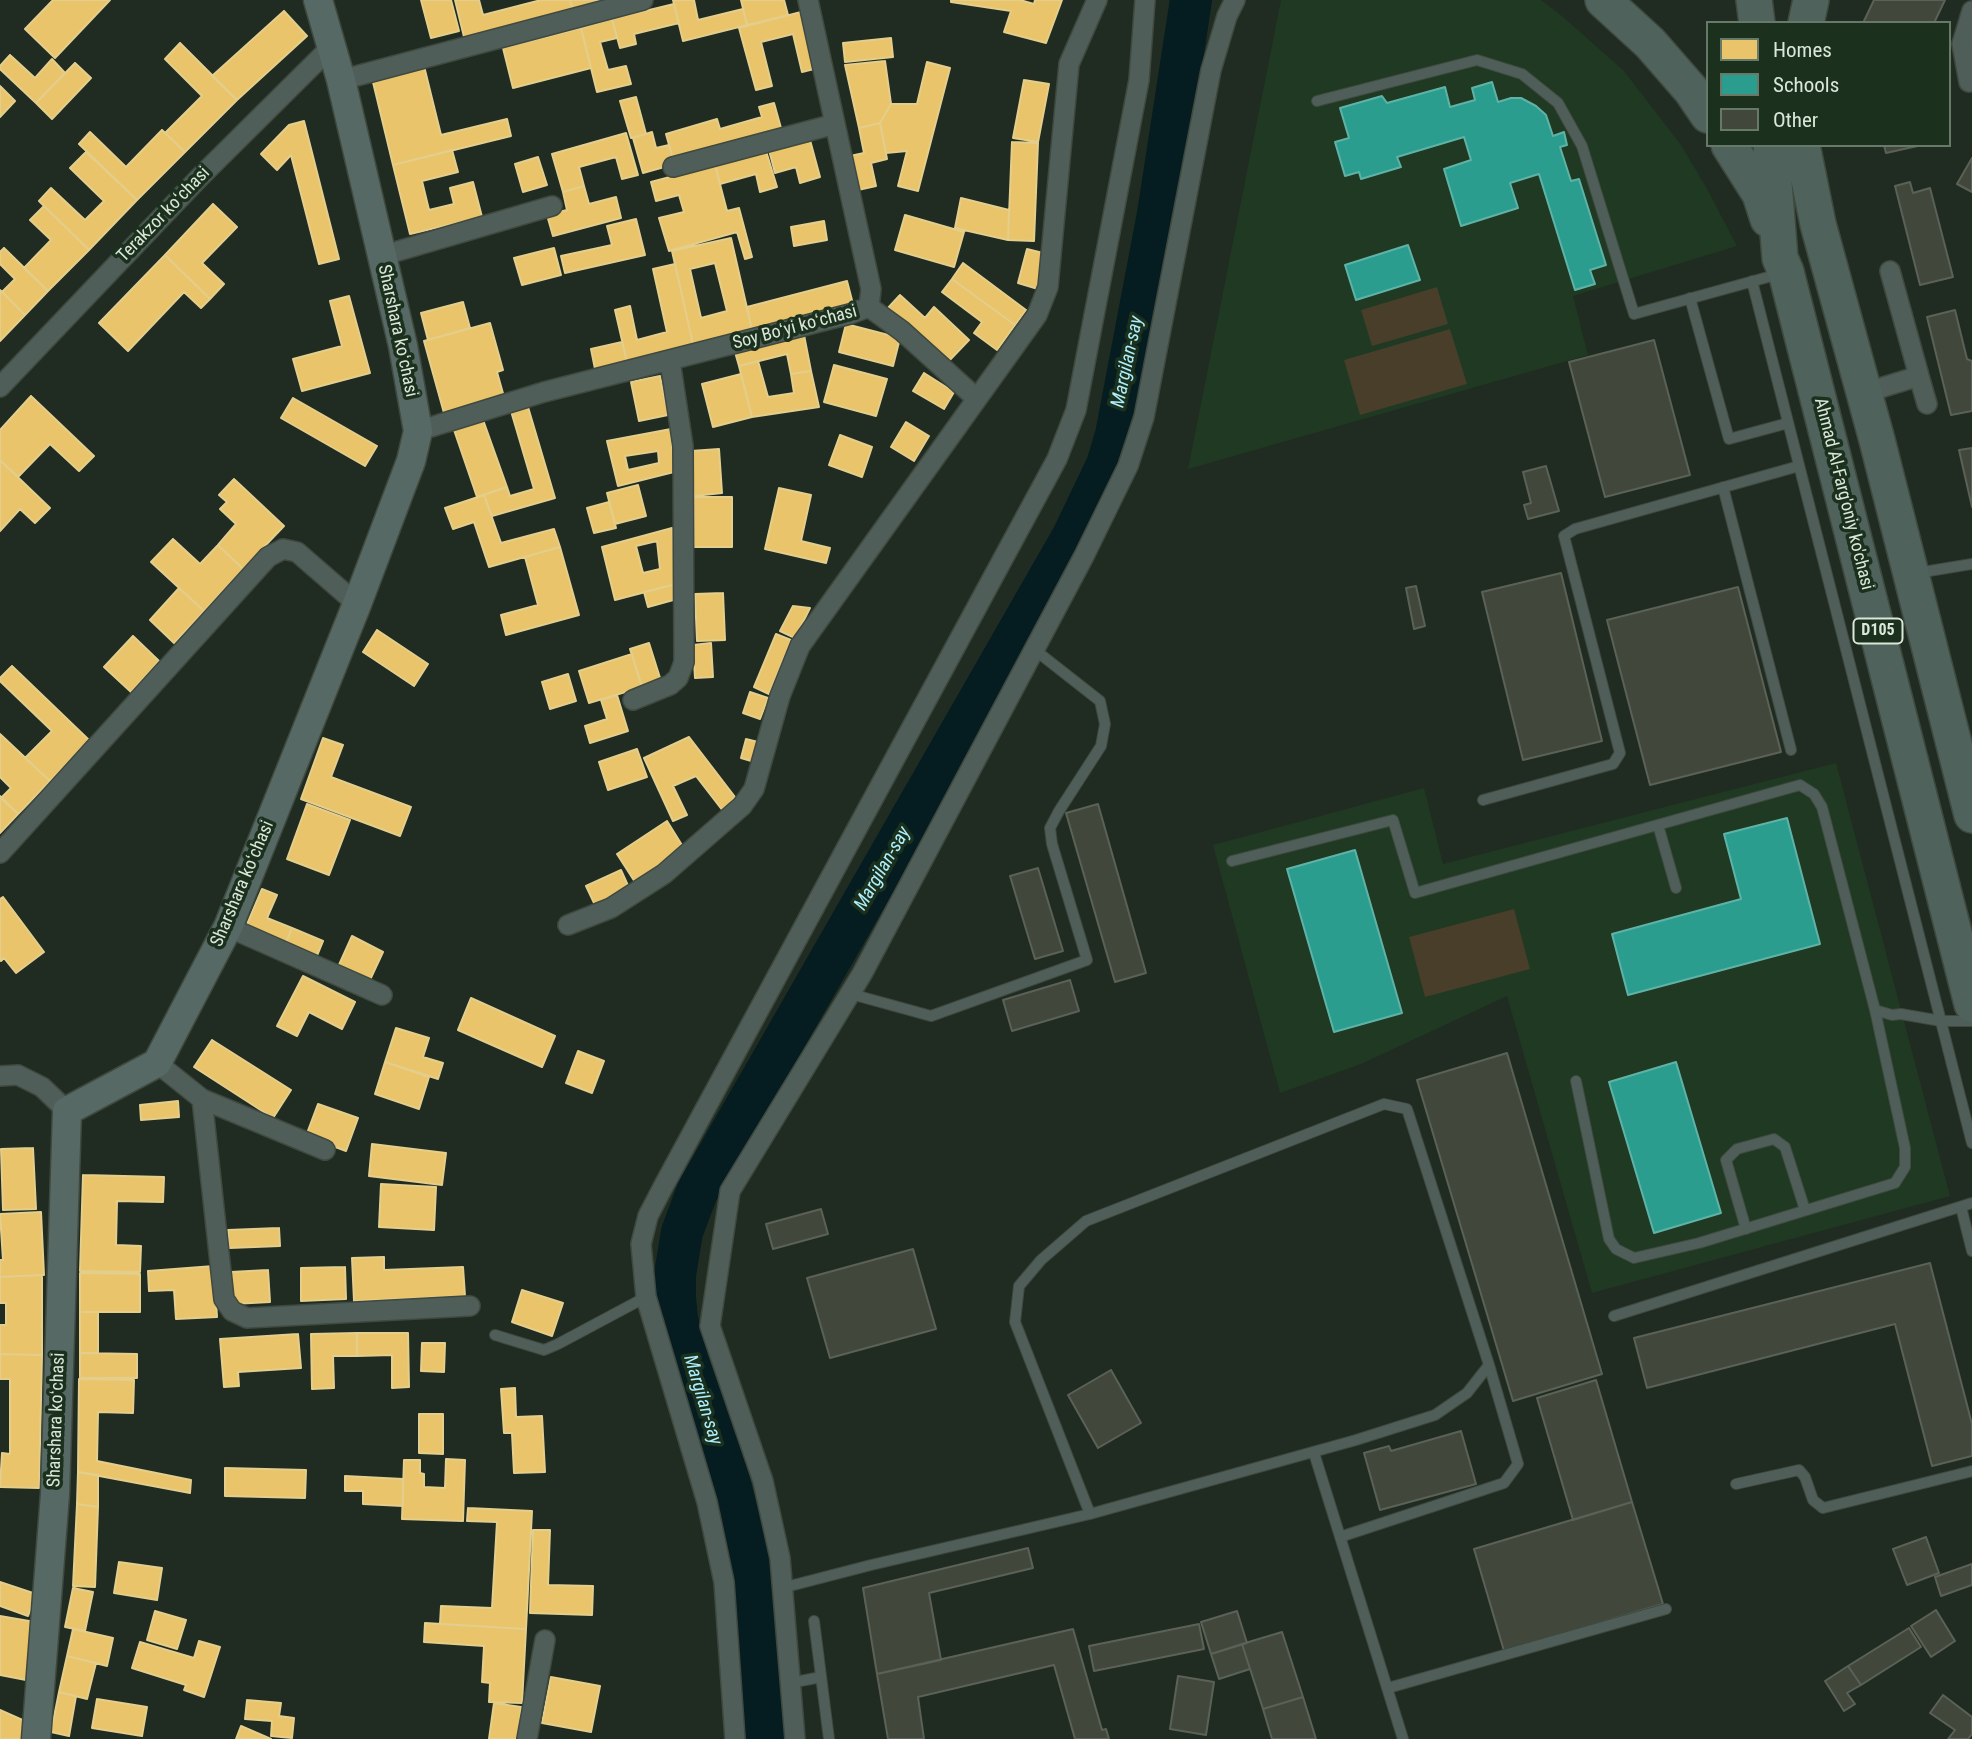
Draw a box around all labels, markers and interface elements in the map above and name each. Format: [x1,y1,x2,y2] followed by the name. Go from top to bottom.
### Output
[1706,21,1951,147] legend
[1773,38,1832,62] text: Homes
[1773,73,1839,97] text: Schools
[1773,108,1818,132] text: Other
[113,163,215,267] street label: Terakzor koʻchasi
[372,263,422,399] street label: Sharshara koʻchasi
[731,301,859,355] street label: Soy Boʻyi koʻchasi
[1107,314,1149,410] water label: Margilan-say
[1809,396,1877,592] street label: Ahmad Al-Farg'oniy ko'chasi
[1854,618,1902,644] road number: D105
[207,818,279,950] street label: Sharshara koʻchasi
[850,823,916,915] water label: Margilan-say
[44,1352,70,1488] street label: Sharshara koʻchasi
[678,1352,726,1448] water label: Margilan-say

